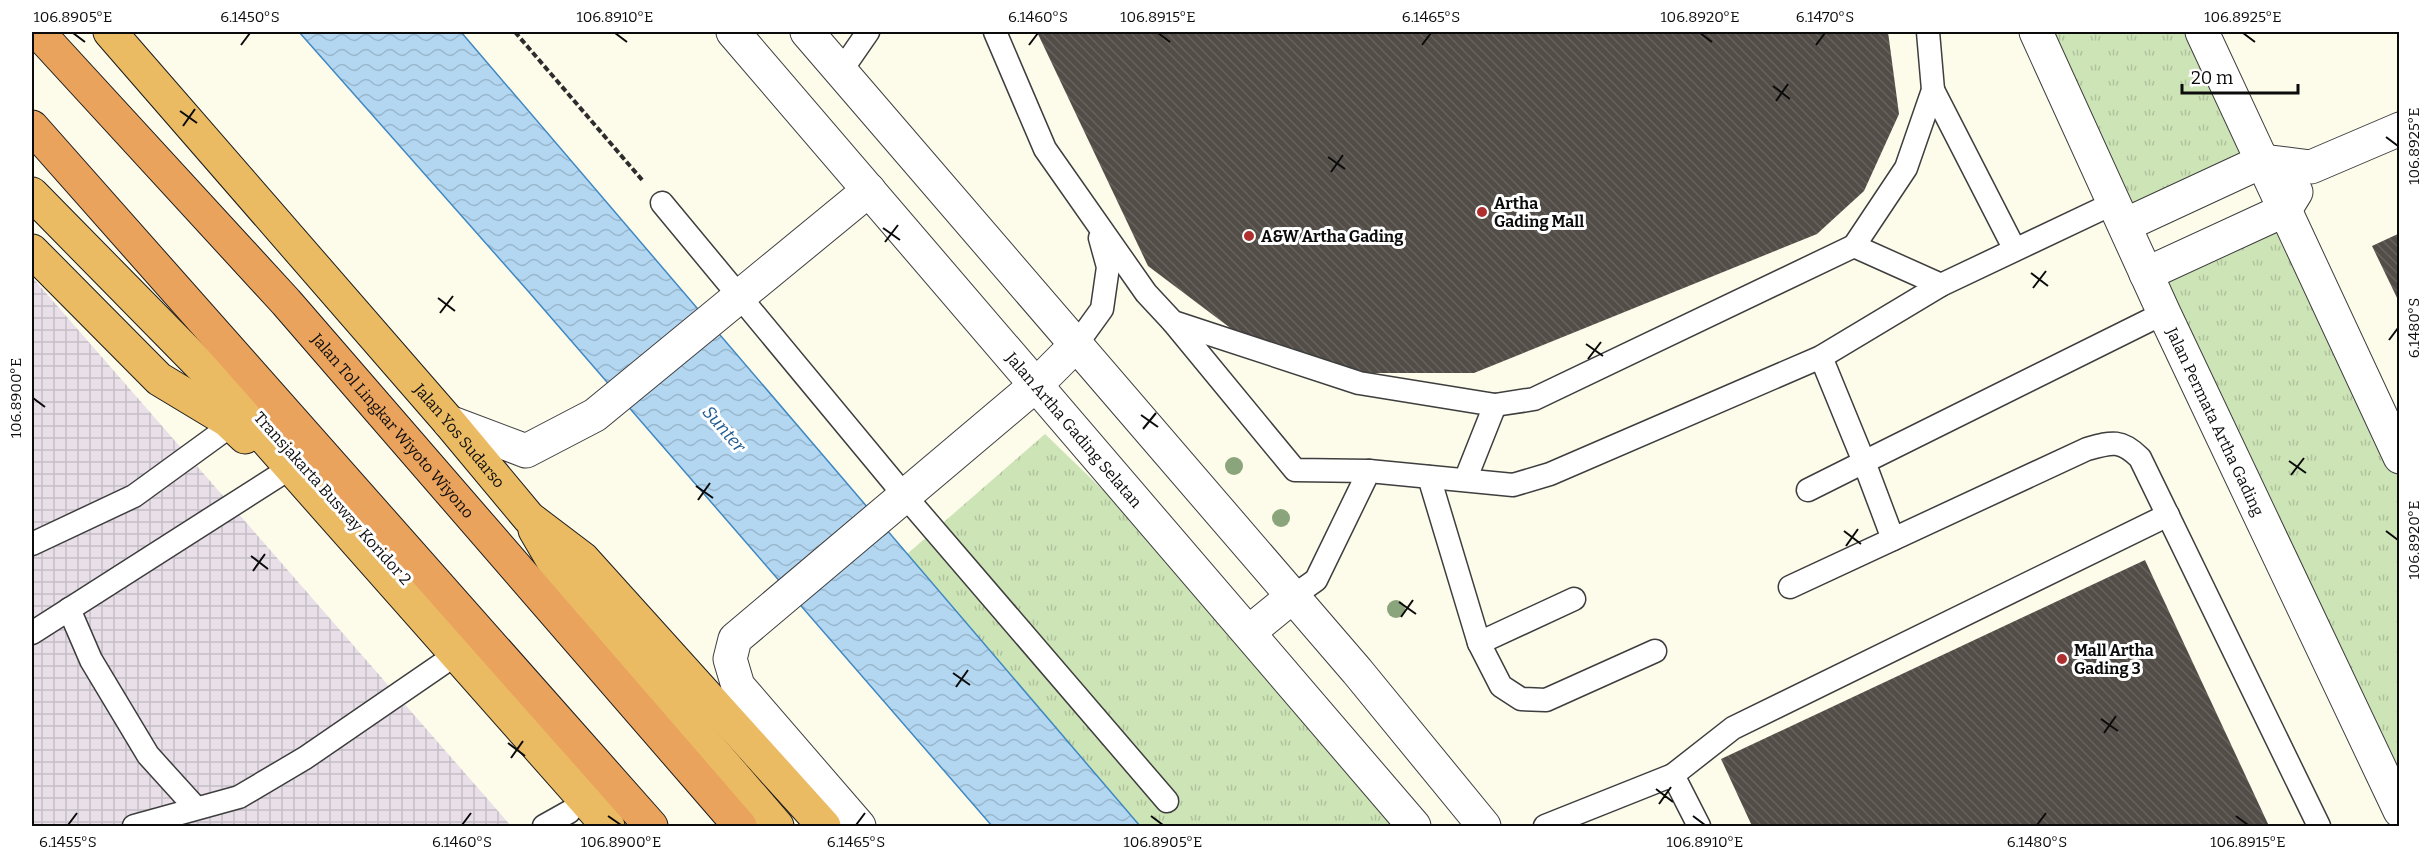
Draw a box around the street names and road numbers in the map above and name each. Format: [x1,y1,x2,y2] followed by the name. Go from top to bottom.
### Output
[2162,324,2268,519] street label: Jalan Permata Artha Gading
[307,329,478,522] street label: Jalan Tol Lingkar Wiyoto Wiyono
[1001,348,1146,512] street label: Jalan Artha Gading Selatan
[409,379,509,492] street label: Jalan Yos Sudarso
[250,408,415,589] street label: Transjakarta Busway Koridor 2

